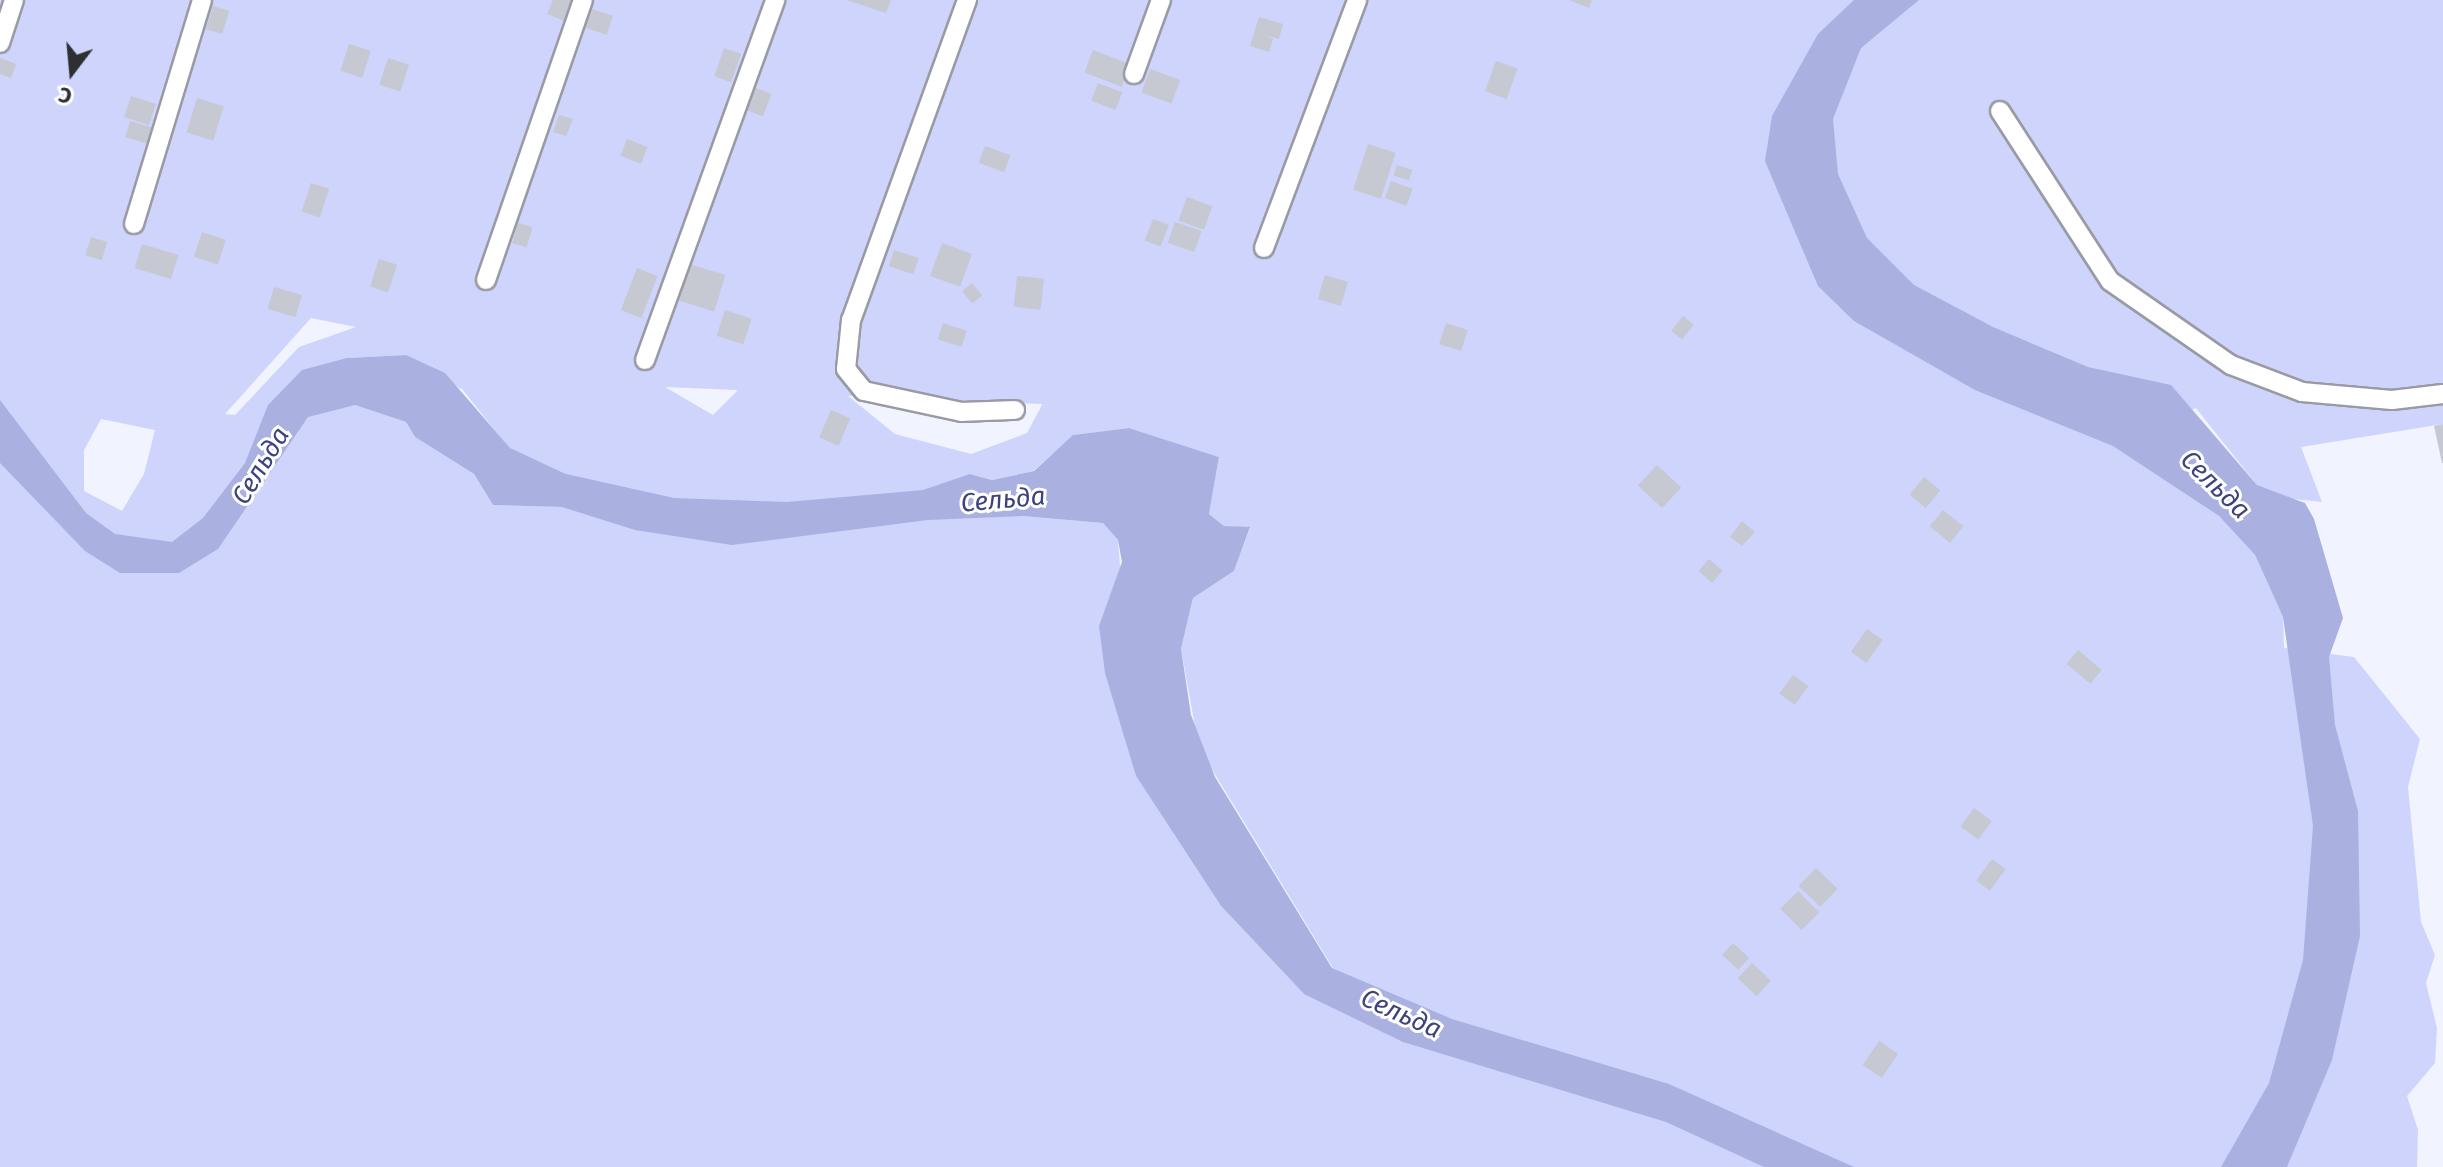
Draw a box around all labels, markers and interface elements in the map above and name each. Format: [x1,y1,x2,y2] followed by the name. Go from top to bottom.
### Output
[32,32,112,112] north arrow
[55,81,75,110] text: С
[226,422,296,510] water label: Сельда
[2174,444,2256,526] water label: Сельда
[959,481,1047,519] water label: Сельда
[1356,983,1446,1045] water label: Сельда

